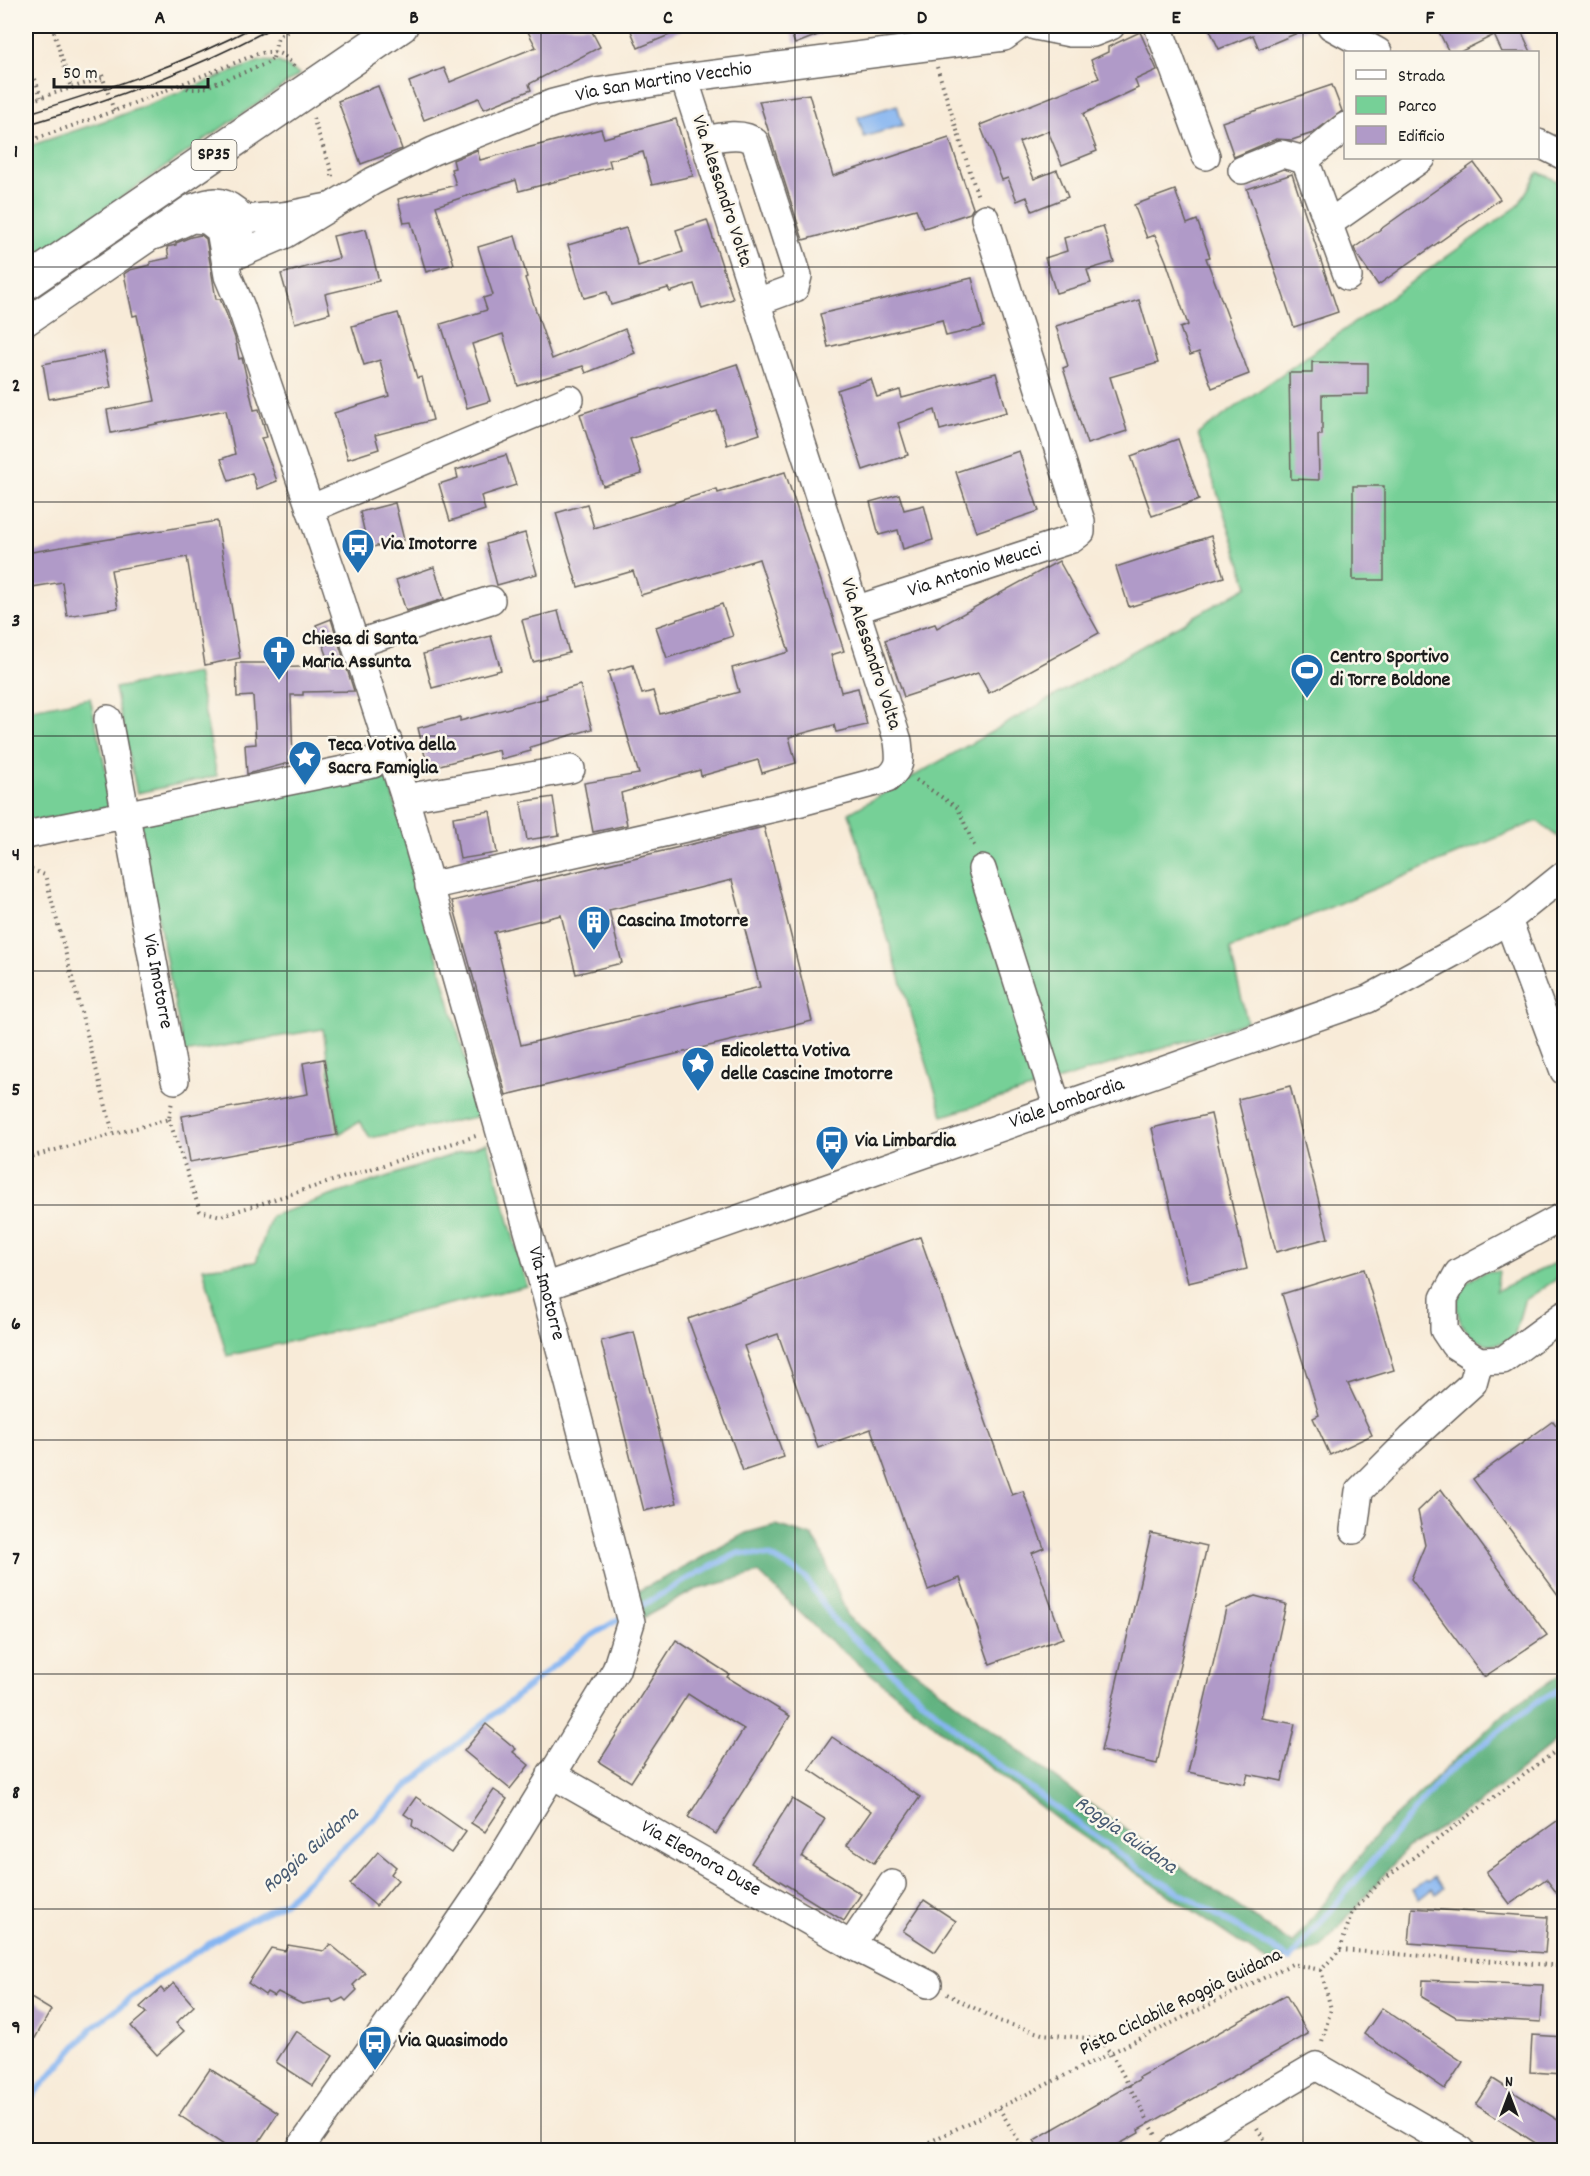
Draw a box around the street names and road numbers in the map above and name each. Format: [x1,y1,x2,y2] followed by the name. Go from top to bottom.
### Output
[573,55,754,111] street label: Via San Martino Vecchio
[683,112,759,271] street label: Via Alessandro Volta
[192,140,236,170] road number: SP35
[905,536,1046,606] street label: Via Antonio Meucci
[832,575,908,734] street label: Via Alessandro Volta
[134,932,179,1031] street label: Via Imotorre
[1006,1071,1129,1137] street label: Viale Lombardia
[519,1244,571,1344] street label: Via Imotorre
[635,1814,766,1905] street label: Via Eleonora Duse
[1075,1941,1288,2064] street label: Pista Ciclabile Roggia Guidana

